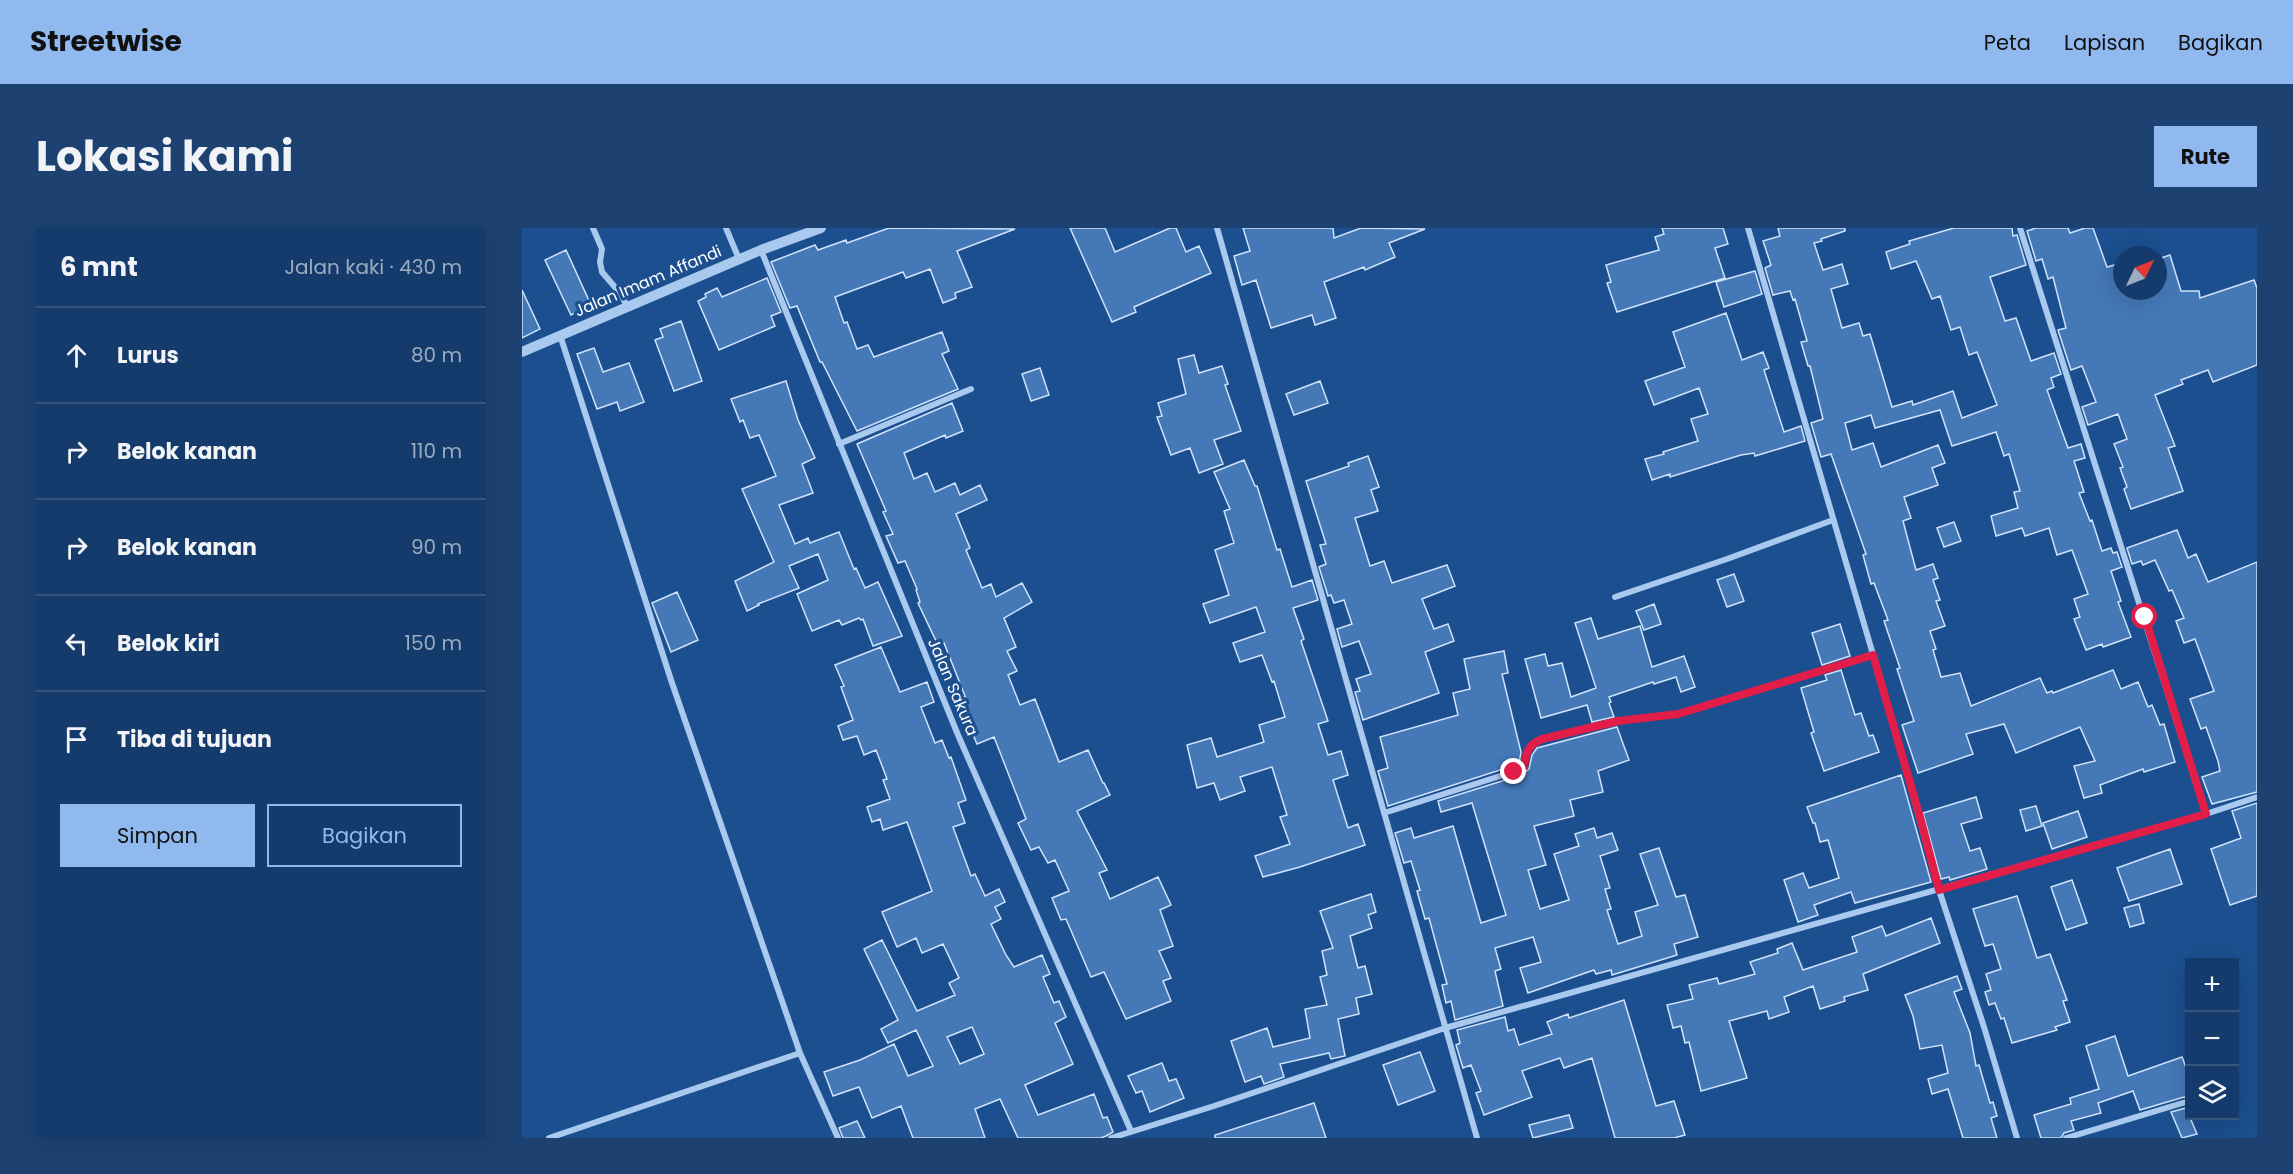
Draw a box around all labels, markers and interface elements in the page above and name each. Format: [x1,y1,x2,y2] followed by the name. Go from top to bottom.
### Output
[30,22,182,61] text: Streetwise
[1984,28,2031,57] text: Peta
[2064,28,2145,57] text: Lapisan
[2178,28,2263,57] text: Bagikan
[2154,126,2257,187] button: Rute
[36,127,293,186] text: Lokasi kami
[571,240,725,322] street label: Jalan Imam Affandi
[2113,246,2167,300] north arrow
[60,249,138,285] text: 6 mnt
[284,253,462,281] text: Jalan kaki · 430 m
[60,339,93,372] icon: ahead
[117,340,179,371] text: Lurus
[411,341,462,369] text: 80 m
[60,435,93,468] icon: right
[117,436,257,467] text: Belok kanan
[411,437,462,465] text: 110 m
[60,531,93,564] icon: right
[117,532,257,563] text: Belok kanan
[411,533,462,561] text: 90 m
[2131,603,2157,629] route start
[60,627,93,660] icon: left
[117,628,220,659] text: Belok kiri
[405,629,462,657] text: 150 m
[922,635,984,739] street label: Jalan Sakura
[60,723,93,756] icon: arrive
[117,724,272,755] text: Tiba di tujuan
[1500,758,1526,784] route end
[60,804,255,867] button: Simpan
[267,804,462,867] button: Bagikan
[2185,958,2239,1120] map controls
[2185,958,2239,1012] button: +
[2185,1012,2239,1066] button: −
[2185,1066,2239,1120] button: layers

